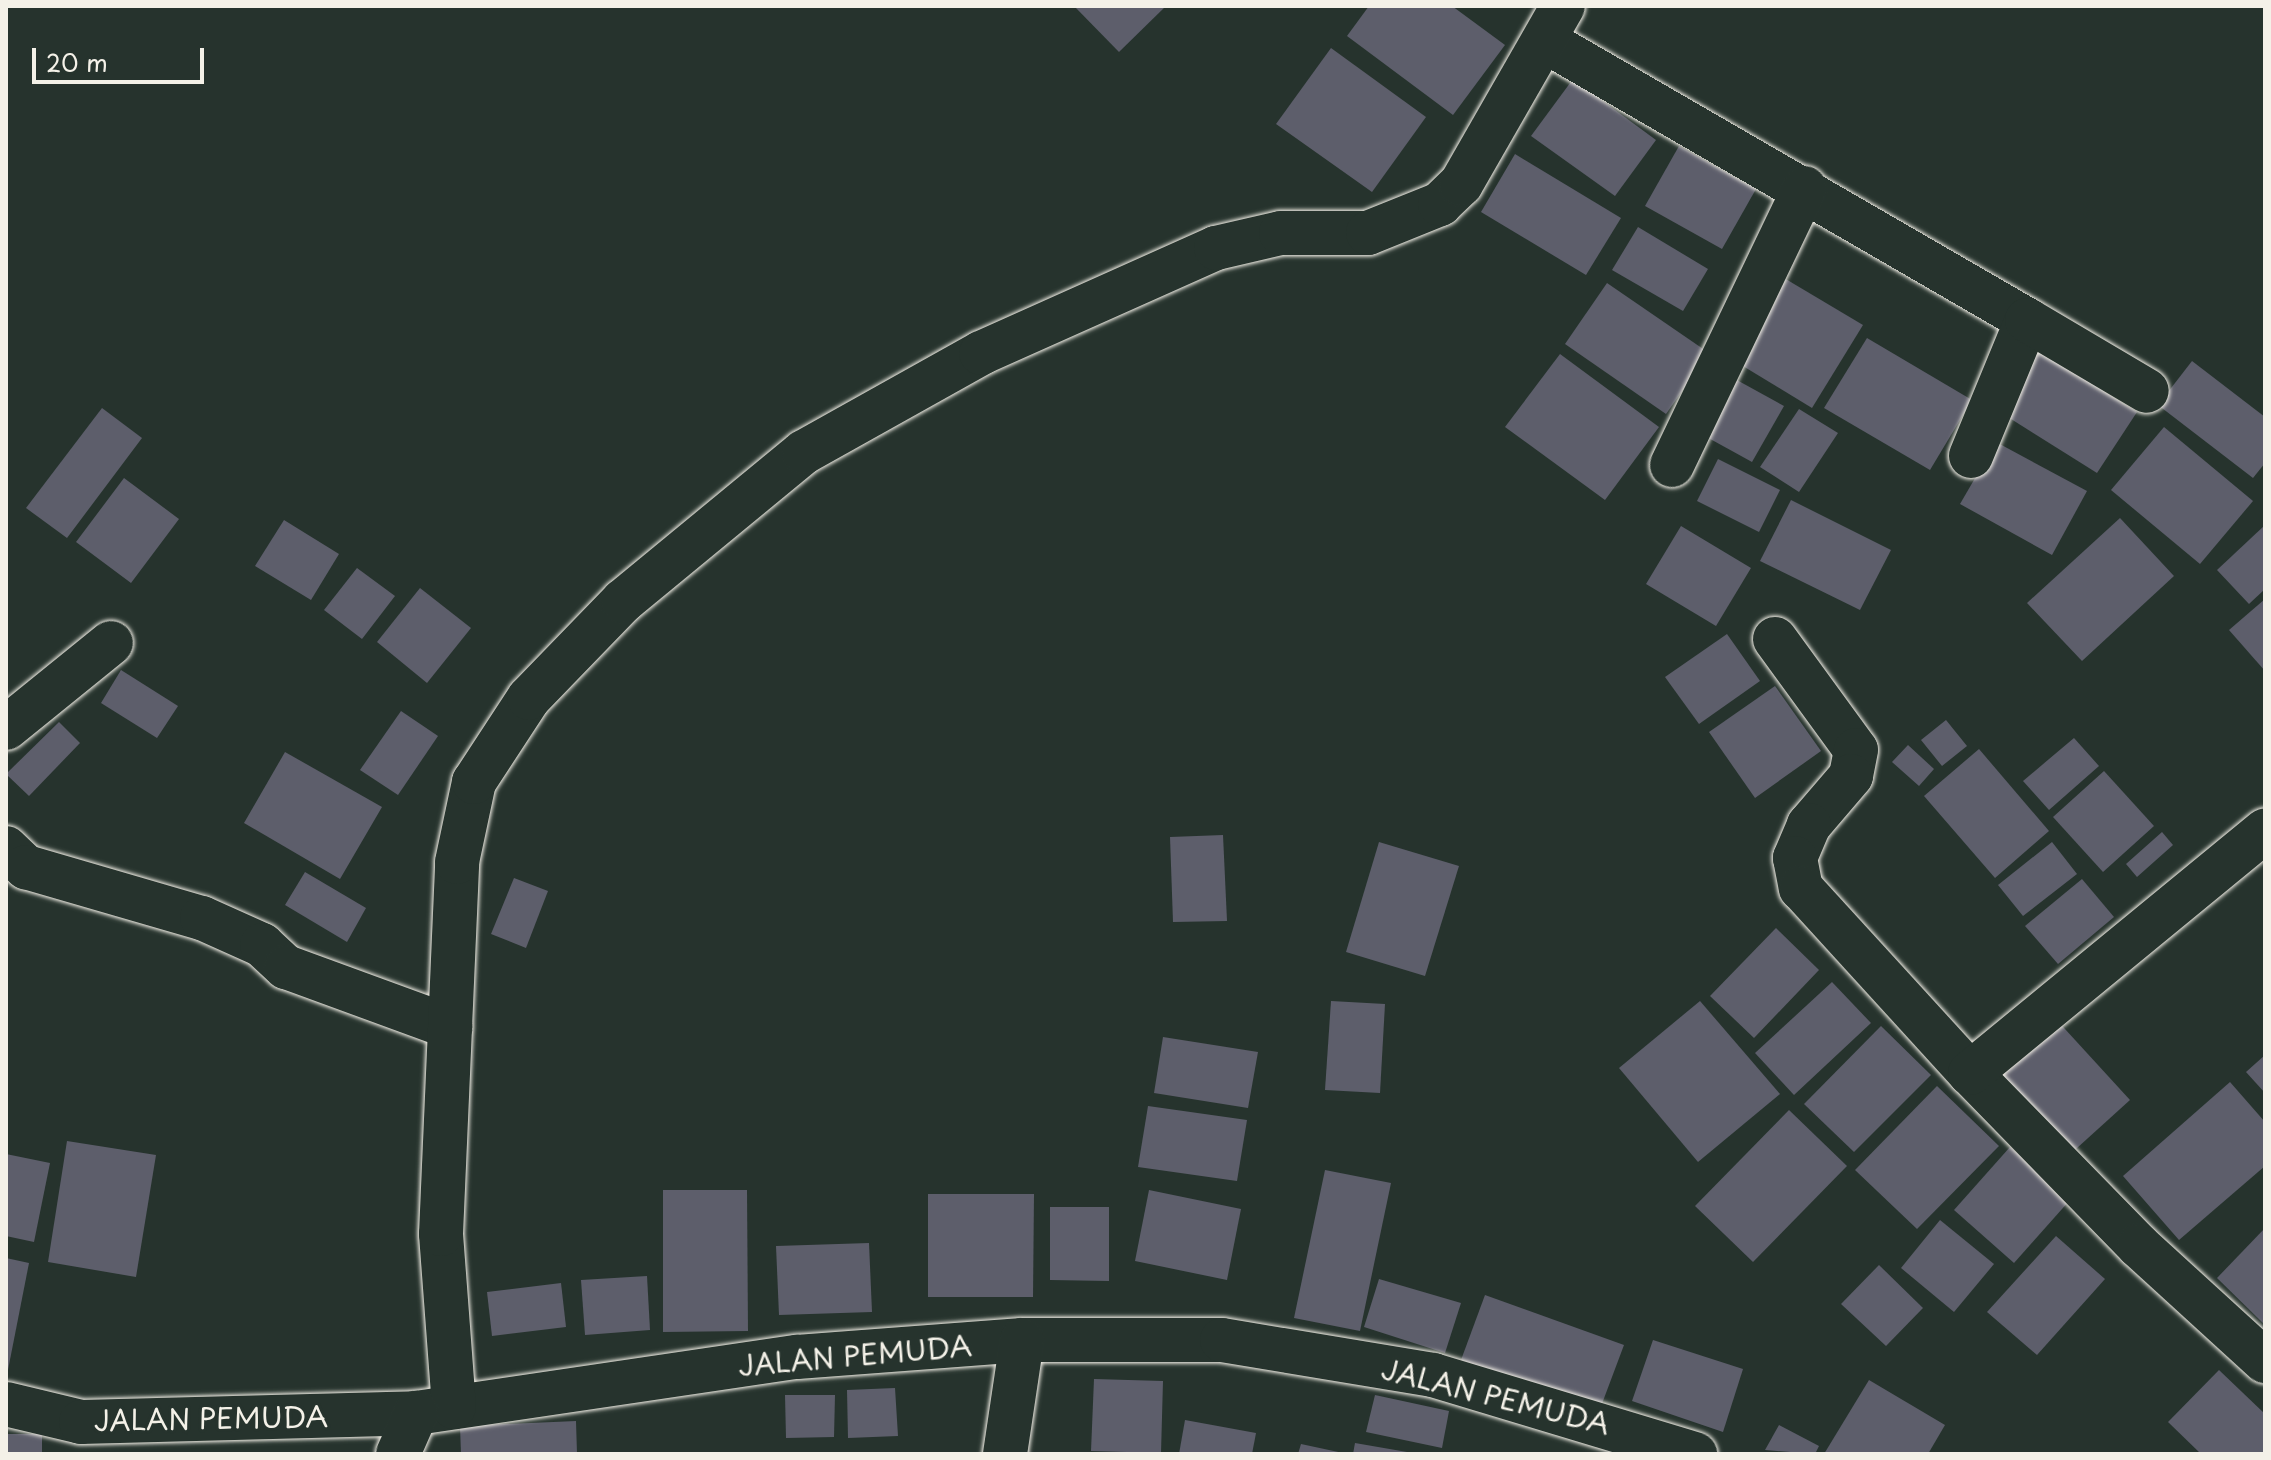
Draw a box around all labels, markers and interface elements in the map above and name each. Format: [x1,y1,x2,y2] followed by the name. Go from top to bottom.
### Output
[36,32,208,82] scale bar
[46,44,108,80] text: 20 m
[739,1328,971,1382] street label: JALAN PEMUDA
[1381,1352,1611,1440] street label: JALAN PEMUDA
[96,1399,326,1437] street label: JALAN PEMUDA

